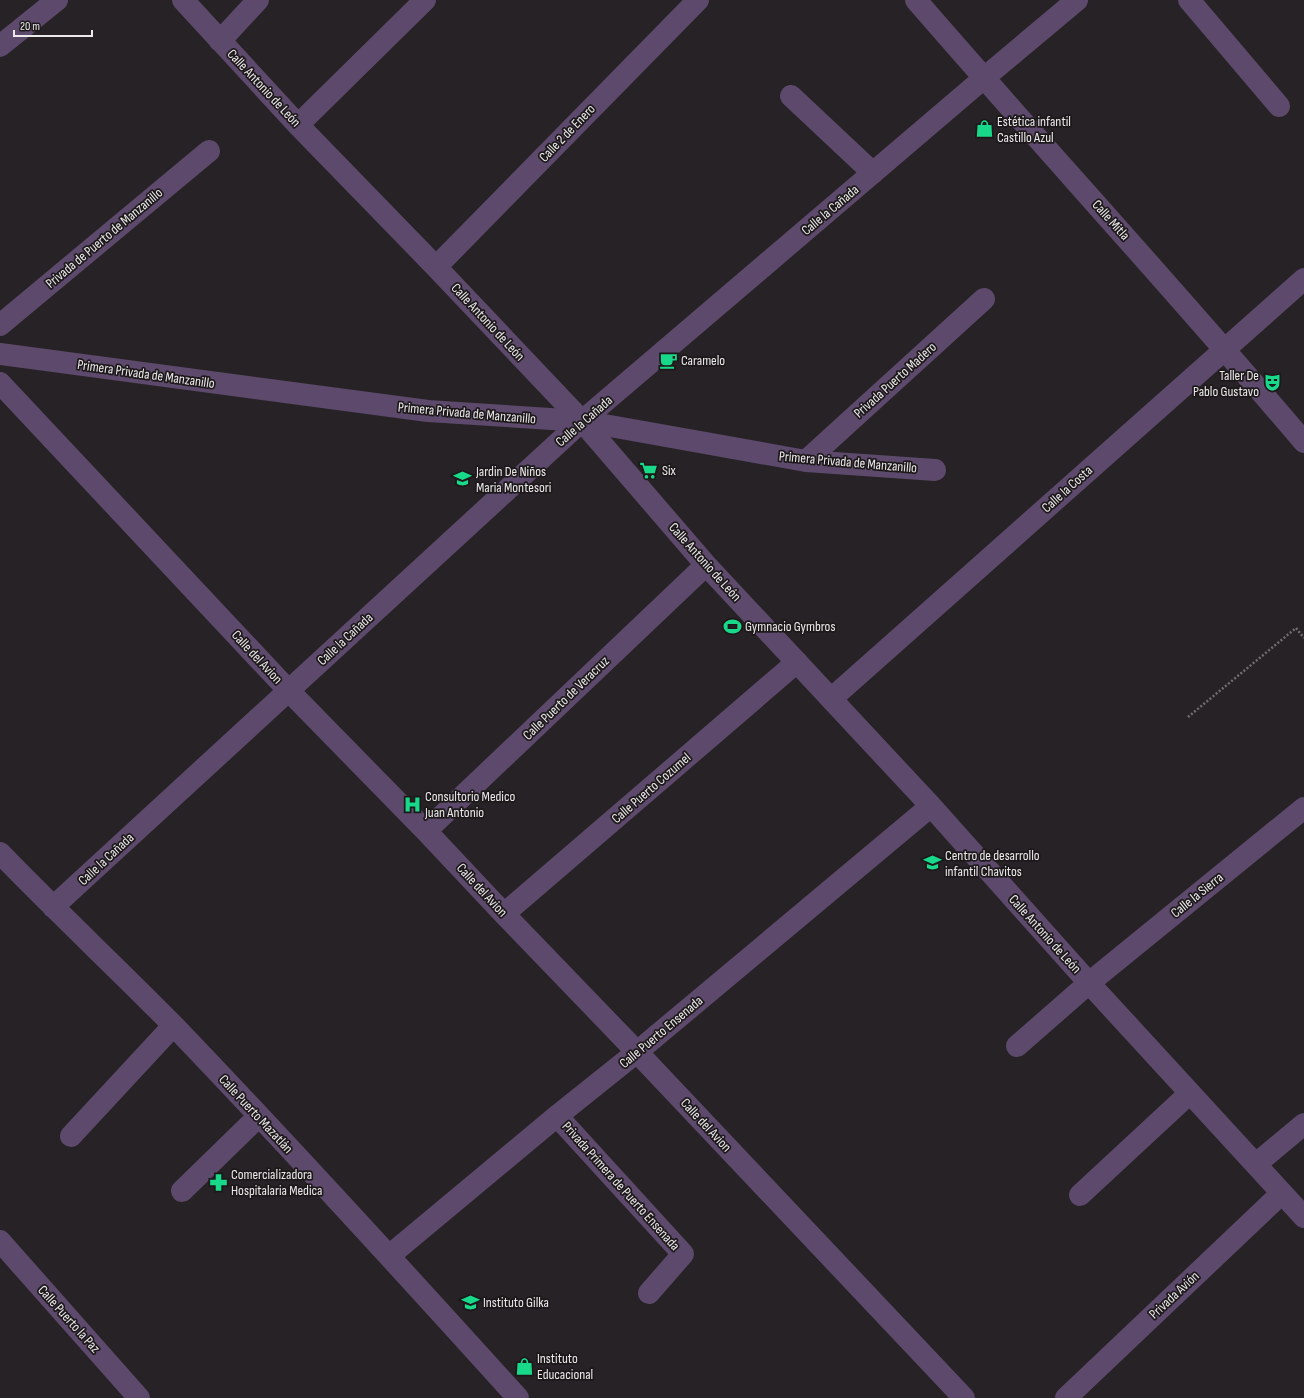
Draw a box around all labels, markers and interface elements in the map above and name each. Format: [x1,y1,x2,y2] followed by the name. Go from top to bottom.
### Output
[14,12,92,38] scale bar
[20,19,40,34] text: 20 m
[224,46,304,130] street label: Calle Antonio de León
[535,100,599,165] street label: Calle 2 de Enero
[997,113,1071,146] place label: Estética infantil Castillo Azul
[974,119,994,139] shop icon: Estética infantil Castillo Azul
[798,181,862,239] street label: Calle la Cañada
[42,184,166,292] street label: Privada de Puerto de Manzanillo
[1089,196,1133,244] street label: Calle Mitla
[448,280,528,364] street label: Calle Antonio de León
[850,338,940,421] street label: Privada Puerto Madero
[658,350,678,370] cafe icon: Caramelo
[681,352,725,369] place label: Caramelo
[76,356,216,392] street label: Primera Privada de Manzanillo
[1193,367,1259,400] place label: Taller De Pablo Gustavo
[1262,373,1282,393] theatre icon: Taller De Pablo Gustavo
[552,392,616,450] street label: Calle la Cañada
[397,398,537,428] street label: Primera Privada de Manzanillo
[778,447,918,477] street label: Primera Privada de Manzanillo
[639,460,659,480] supermarket icon: Six
[662,462,677,479] place label: Six
[1038,462,1096,516] street label: Calle la Costa
[475,463,551,496] place label: Jardin De Niños Maria Montesori
[453,469,473,489] school or university icon: Jardin De Niños Maria Montesori
[665,519,745,605] street label: Calle Antonio de León
[314,609,376,669] street label: Calle la Cañada
[722,616,742,636] sports icon: Gymnacio Gymbros
[745,618,835,635] place label: Gymnacio Gymbros
[228,627,286,687] street label: Calle del Avion
[519,652,613,744] street label: Calle Puerto de Veracruz
[608,749,694,827] street label: Calle Puerto Cozumel
[424,788,516,821] place label: Consultorio Medico Juan Antonio
[402,794,422,814] hospital icon: Consultorio Medico Juan Antonio
[75,829,137,889] street label: Calle la Cañada
[945,847,1040,880] place label: Centro de desarrollo infantil Chavitos
[922,853,942,873] school or university icon: Centro de desarrollo infantil Chavitos
[453,860,511,920] street label: Calle del Avion
[1167,869,1227,921] street label: Calle la Sierra
[1005,891,1085,977] street label: Calle Antonio de León
[616,992,706,1072] street label: Calle Puerto Ensenada
[215,1071,297,1157] street label: Calle Puerto Mazatlán
[677,1095,735,1155] street label: Calle del Avion
[559,1118,683,1254] street label: Privada Primera de Puerto Ensenada
[231,1166,322,1199] place label: Comercializadora Hospitalaria Medica
[208,1172,228,1192] pharmacy icon: Comercializadora Hospitalaria Medica
[1145,1268,1203,1322] street label: Privada Avión
[34,1282,104,1356] street label: Calle Puerto la Paz
[460,1292,480,1312] school or university icon: Instituto Gilka
[483,1294,549,1311] place label: Instituto Gilka
[537,1350,593,1383] place label: Instituto Educacional
[514,1356,534,1376] shop icon: Instituto Educacional

